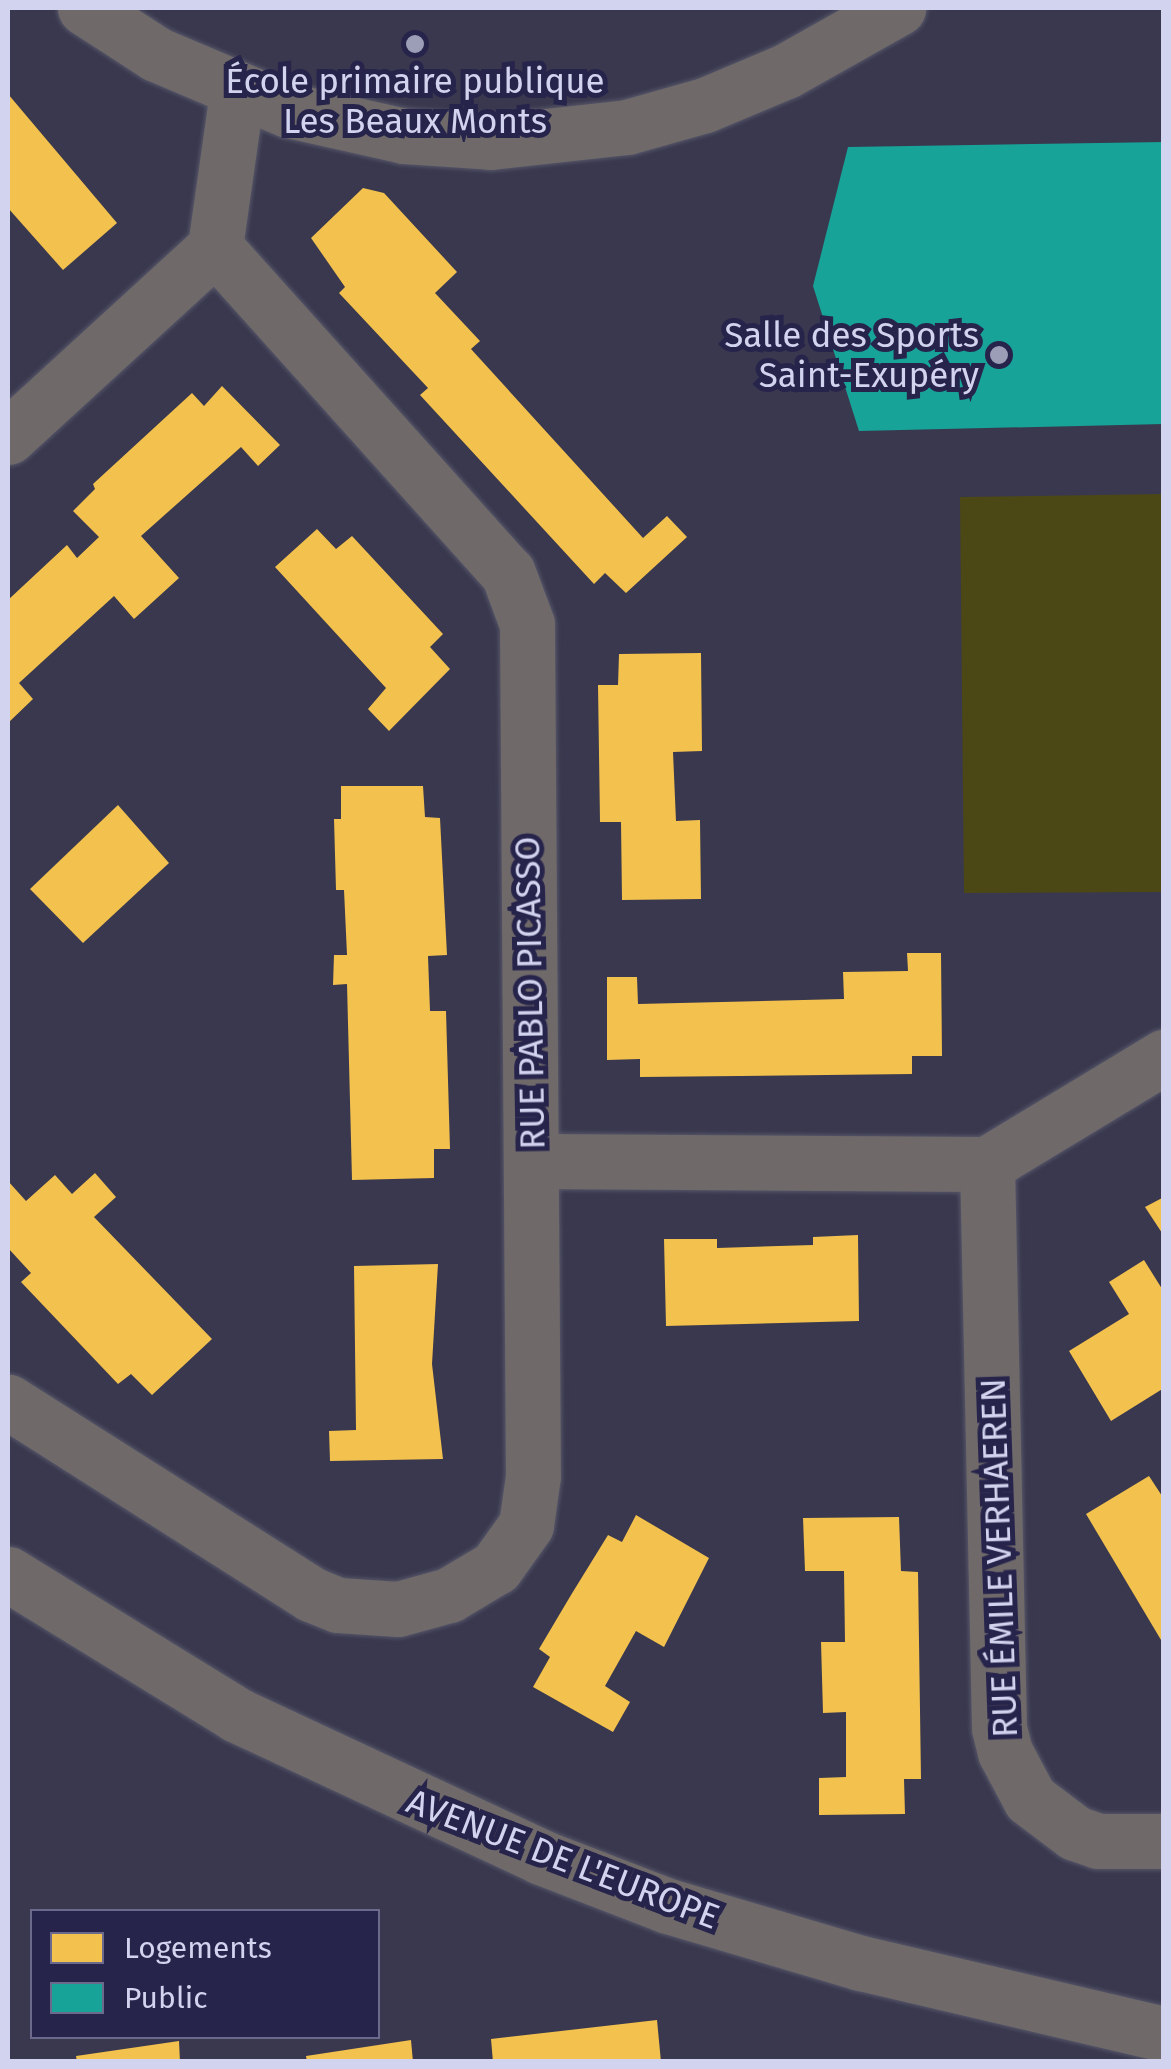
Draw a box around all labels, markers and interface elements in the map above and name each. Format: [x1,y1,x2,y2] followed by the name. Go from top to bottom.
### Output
[404,33,426,55] marker: École primaire publique Les Beaux Monts
[225,60,605,142] place label: École primaire publique Les Beaux Monts
[724,314,979,396] place label: Salle des Sports Saint-Exupéry
[988,344,1010,366] marker: Salle des Sports Saint-Exupéry
[506,836,554,1150] street label: RUE PABLO PICASSO
[972,1378,1026,1738] street label: RUE ÉMILE VERHAEREN
[401,1780,725,1938] street label: AVENUE DE L'EUROPE
[30,1909,380,2039] legend
[124,1930,272,1966] text: Logements
[124,1980,208,2016] text: Public

